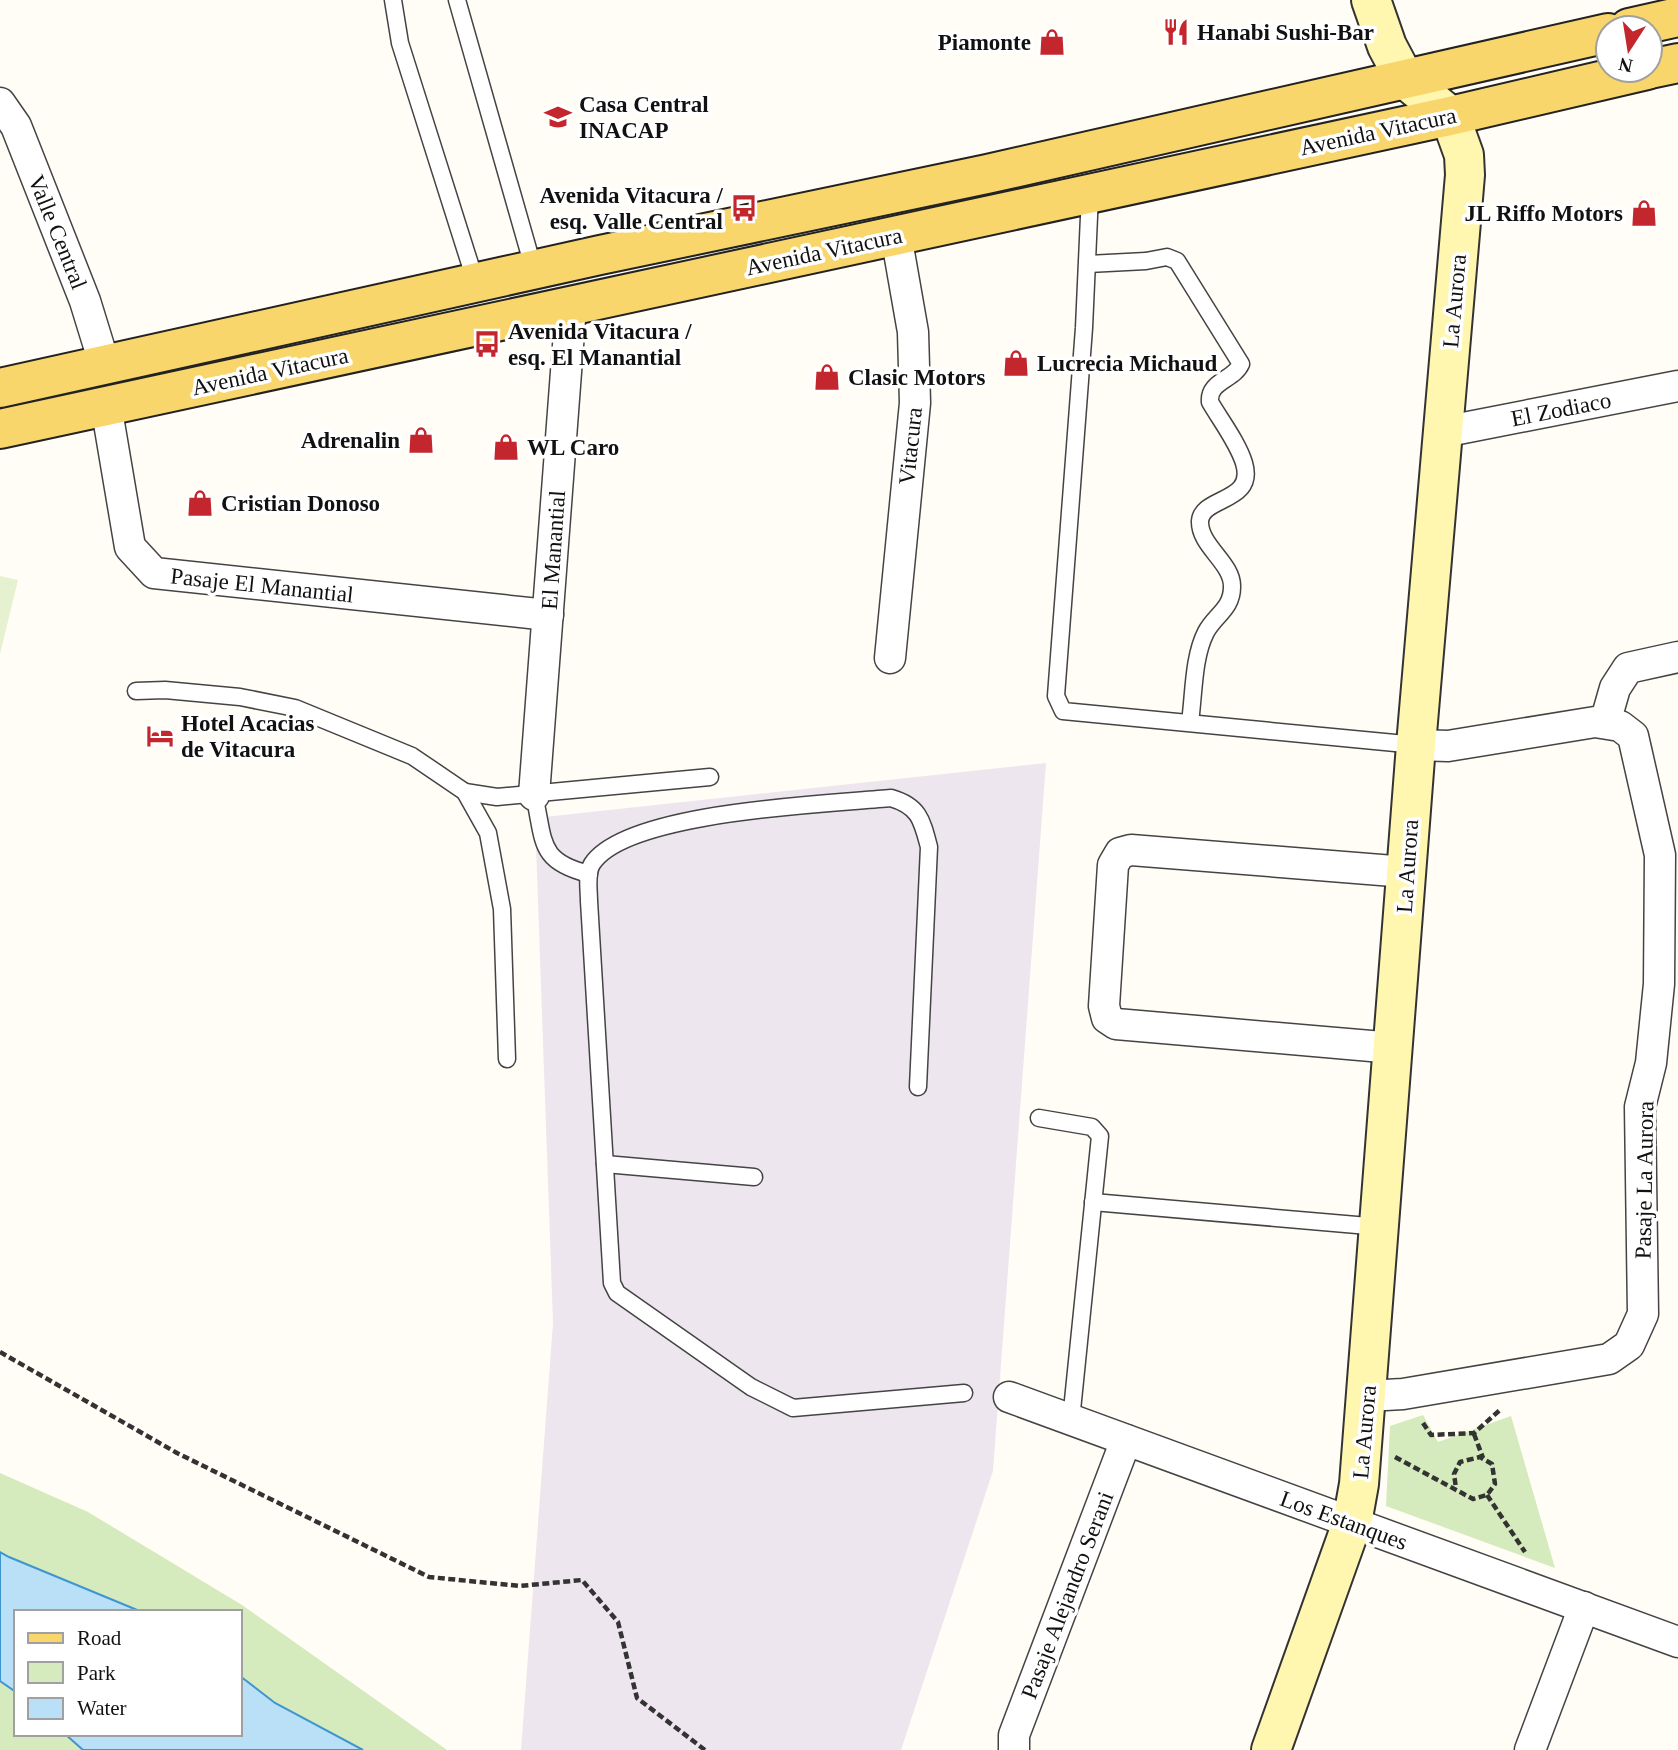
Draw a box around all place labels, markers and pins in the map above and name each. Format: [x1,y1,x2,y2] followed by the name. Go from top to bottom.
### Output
[1161,17,1191,47] restaurant icon: Hanabi Sushi-Bar
[1197,20,1374,45] place label: Hanabi Sushi-Bar
[1037,27,1067,57] shop icon: Piamonte
[938,30,1031,55] place label: Piamonte
[579,92,709,143] place label: Casa Central INACAP
[543,102,573,132] school or university icon: Casa Central INACAP
[539,183,724,234] place label: Avenida Vitacura / esq. Valle Central
[729,193,759,223] bus stop icon: Avenida Vitacura / esq. Valle Central
[1629,198,1659,228] shop icon: JL Riffo Motors
[1465,201,1623,226] place label: JL Riffo Motors
[508,319,692,370] place label: Avenida Vitacura / esq. El Manantial
[472,329,502,359] bus stop icon: Avenida Vitacura / esq. El Manantial
[1001,348,1031,378] shop icon: Lucrecia Michaud
[1037,351,1218,376] place label: Lucrecia Michaud
[812,362,842,392] shop icon: Clasic Motors
[848,365,985,390] place label: Clasic Motors
[406,425,436,455] shop icon: Adrenalin
[301,428,400,453] place label: Adrenalin
[491,432,521,462] shop icon: WL Caro
[527,435,619,460] place label: WL Caro
[185,488,215,518] shop icon: Cristian Donoso
[221,491,380,516] place label: Cristian Donoso
[181,711,315,762] place label: Hotel Acacias de Vitacura
[145,721,175,751] hotel icon: Hotel Acacias de Vitacura

